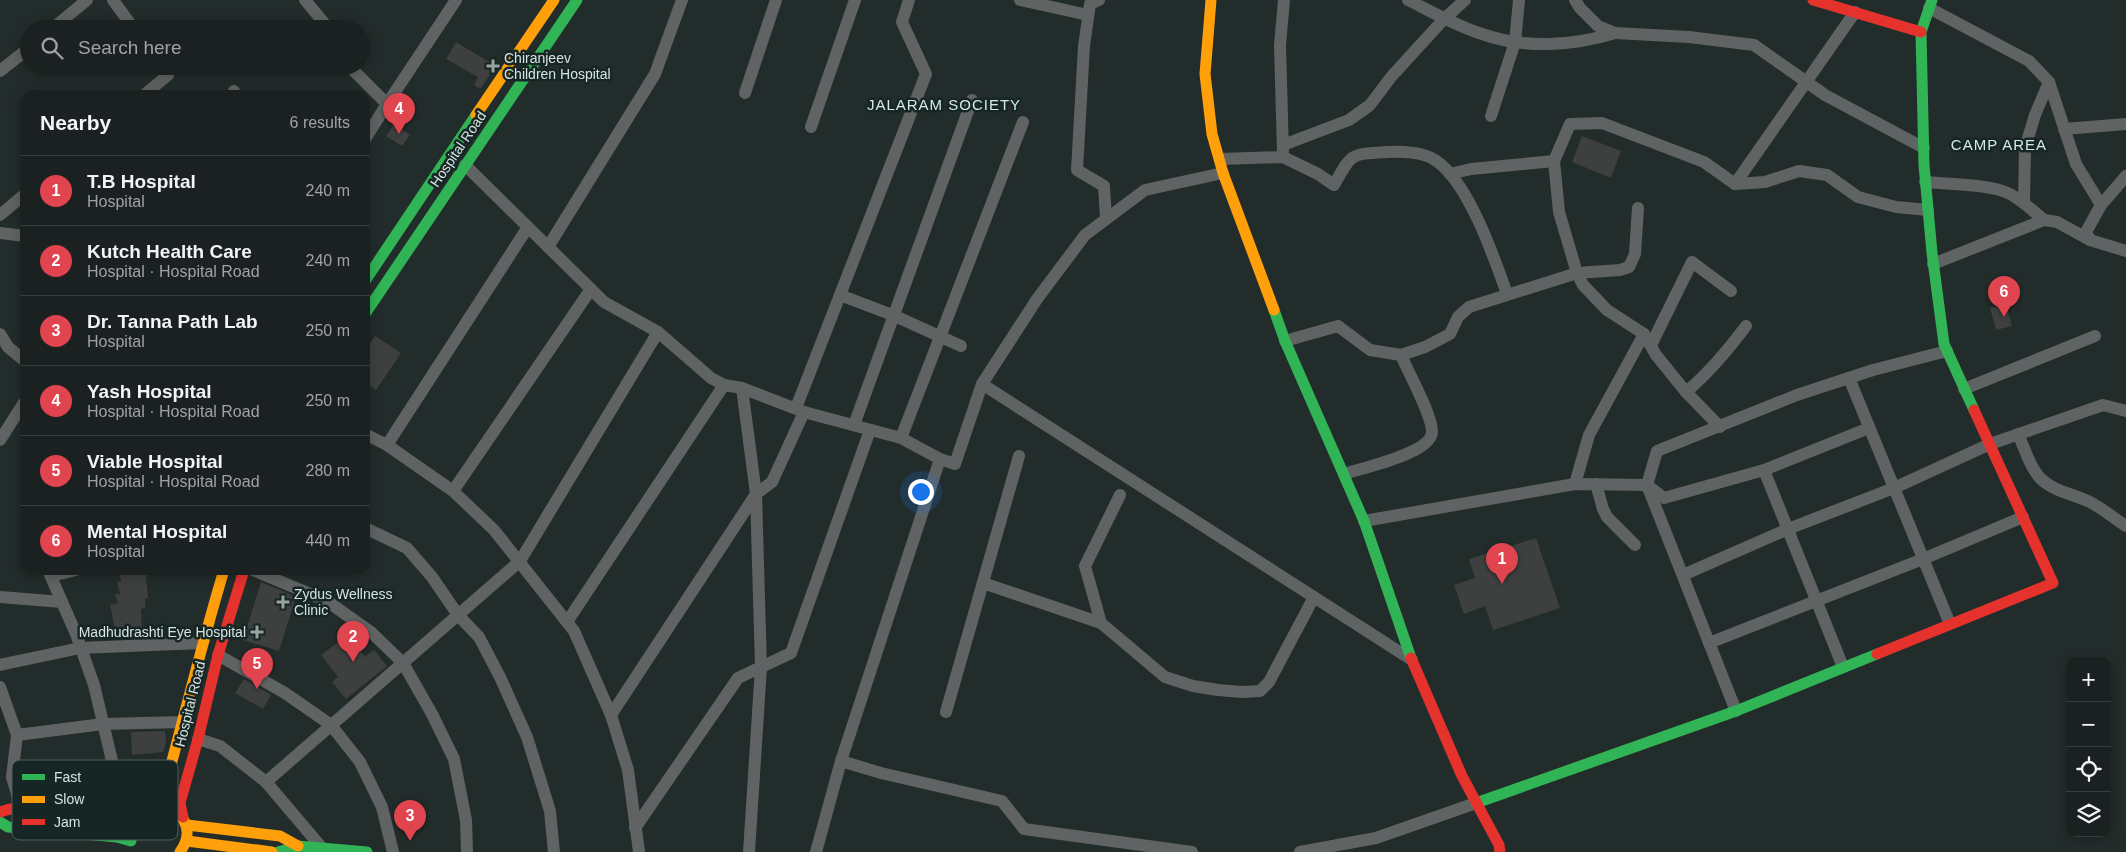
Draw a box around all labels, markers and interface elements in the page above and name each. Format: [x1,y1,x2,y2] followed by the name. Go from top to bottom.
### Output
[20,20,370,75] search box
[38,34,66,62] icon: search
[78,37,182,58] text: Search here
[504,50,611,82] place label: Chiranjeev Children Hospital
[486,59,500,73] marker: Chiranjeev Children Hospital
[383,93,415,134] pin: 4
[867,96,1021,113] district label: JALARAM SOCIETY
[427,108,489,190] street label: Hospital Road
[40,111,111,134] text: Nearby
[290,114,350,131] text: 6 results
[1951,136,2047,153] district label: CAMP AREA
[87,171,196,192] text: T.B Hospital
[52,182,60,199] text: 1
[306,182,350,199] text: 240 m
[87,193,145,210] text: Hospital
[87,241,252,262] text: Kutch Health Care
[52,252,60,269] text: 2
[306,252,350,269] text: 240 m
[87,263,260,280] text: Hospital · Hospital Road
[1988,276,2020,317] pin: 6
[87,311,258,332] text: Dr. Tanna Path Lab
[52,322,60,339] text: 3
[306,322,350,339] text: 250 m
[87,333,145,350] text: Hospital
[87,381,212,402] text: Yash Hospital
[52,392,60,409] text: 4
[306,392,350,409] text: 250 m
[87,403,260,420] text: Hospital · Hospital Road
[87,451,223,472] text: Viable Hospital
[52,462,60,479] text: 5
[306,462,350,479] text: 280 m
[87,473,260,490] text: Hospital · Hospital Road
[908,479,934,505] your location
[87,521,227,542] text: Mental Hospital
[52,532,60,549] text: 6
[306,532,350,549] text: 440 m
[87,543,145,560] text: Hospital
[1486,543,1518,584] pin: 1
[294,586,393,618] place label: Zydus Wellness Clinic
[276,595,290,609] marker: Zydus Wellness Clinic
[337,621,369,662] pin: 2
[79,624,246,640] place label: Madhudrashti Eye Hospital
[250,625,264,639] marker: Madhudrashti Eye Hospital
[241,648,273,689] pin: 5
[2066,657,2111,837] map controls
[2066,657,2111,702] button: +
[172,659,208,749] street label: Hospital Road
[2066,702,2111,747] button: −
[2066,747,2111,792] button: locate
[12,760,178,840] legend
[54,769,81,785] text: Fast
[54,791,85,807] text: Slow
[2066,792,2111,837] button: layers
[394,800,426,841] pin: 3
[54,814,80,830] text: Jam

